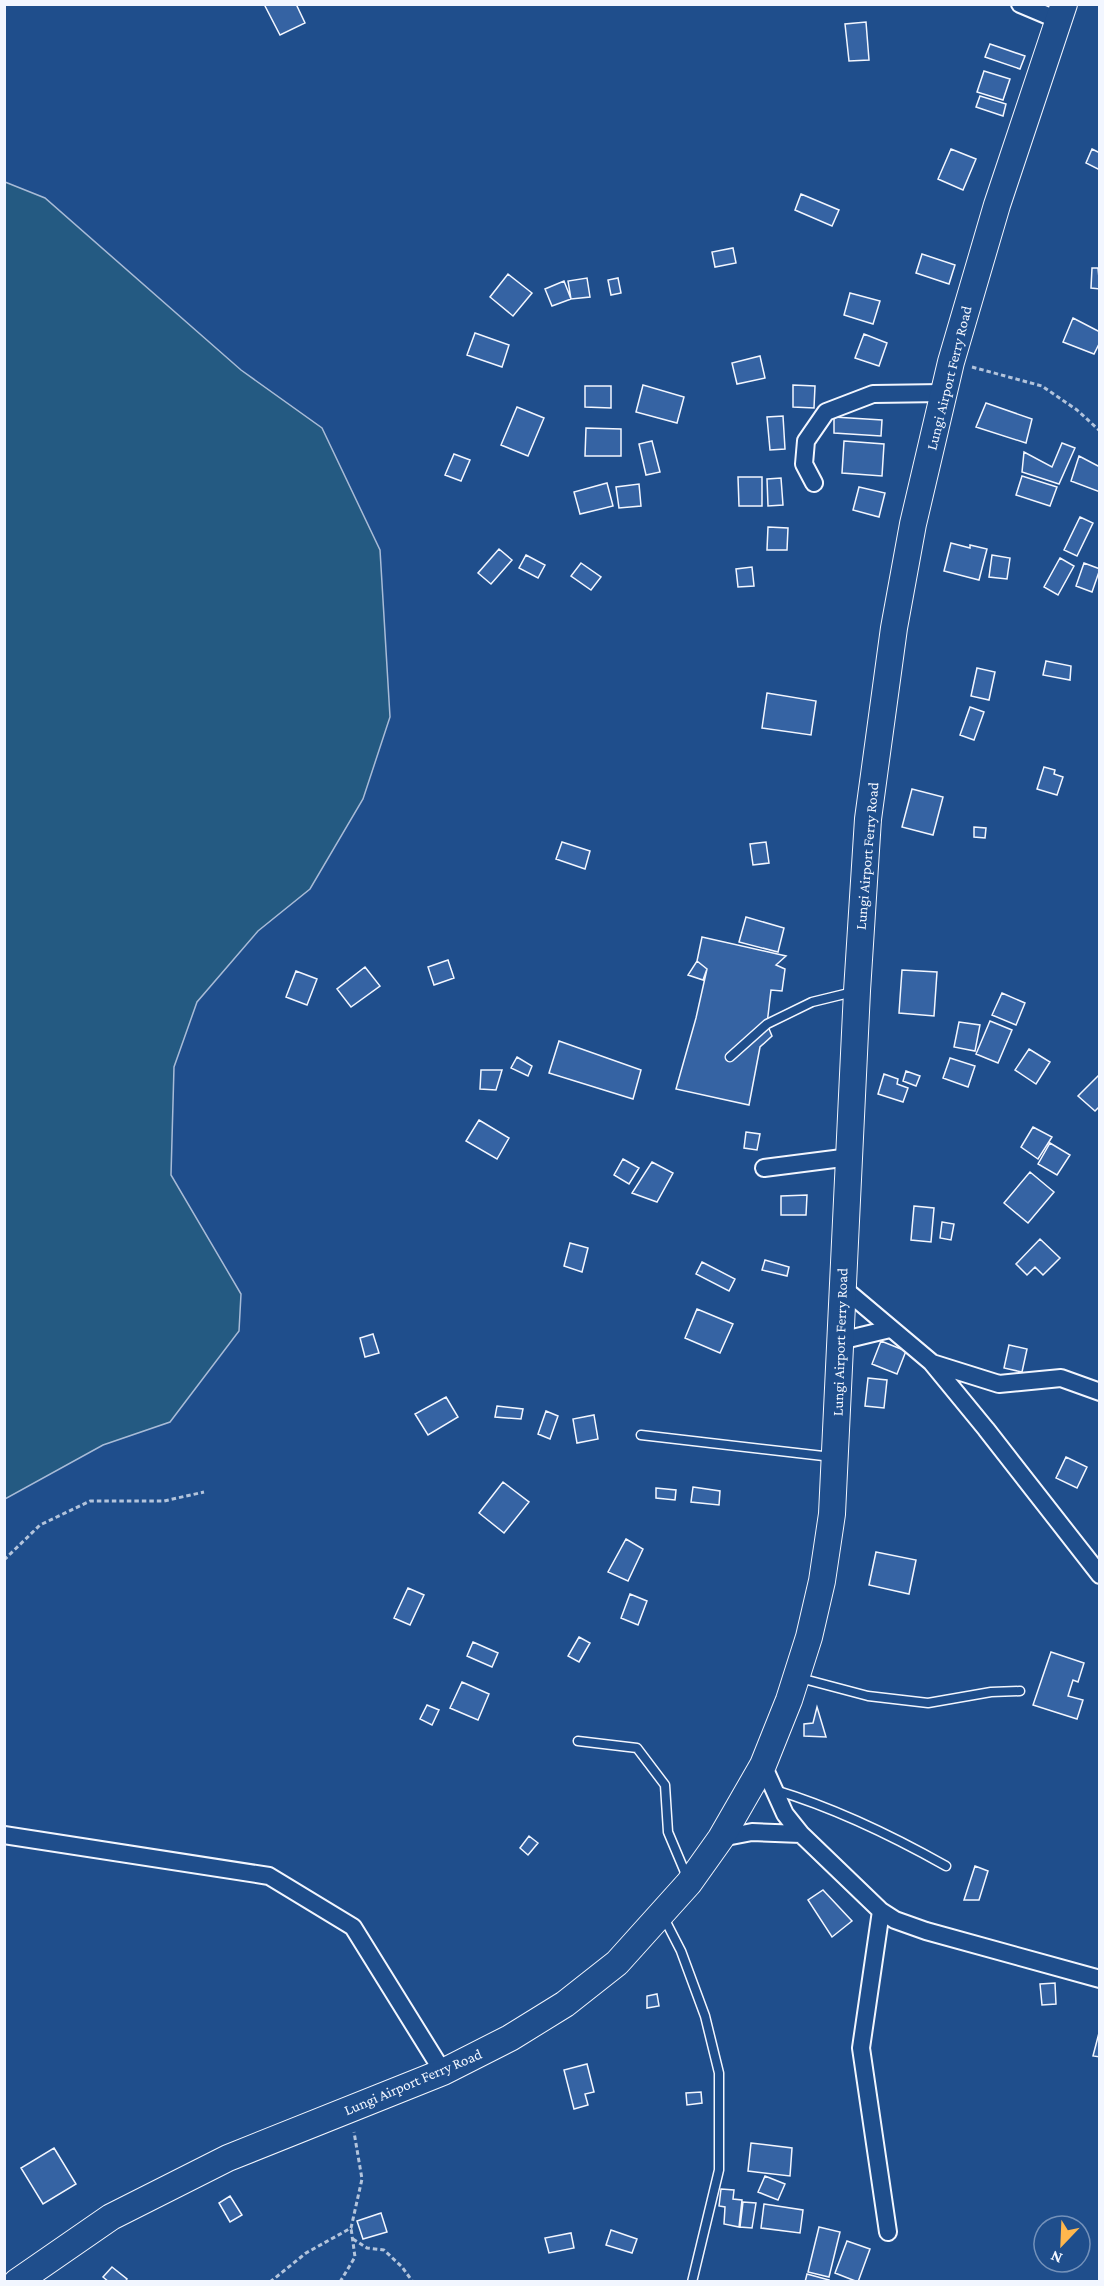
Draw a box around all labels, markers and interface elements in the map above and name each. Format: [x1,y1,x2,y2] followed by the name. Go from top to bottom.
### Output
[923,304,976,452] street label: Lungi Airport Ferry Road
[853,781,882,931] street label: Lungi Airport Ferry Road
[829,1268,852,1416] street label: Lungi Airport Ferry Road
[342,2046,485,2119] street label: Lungi Airport Ferry Road
[1032,2214,1092,2274] north arrow
[1048,2247,1065,2267] text: N

